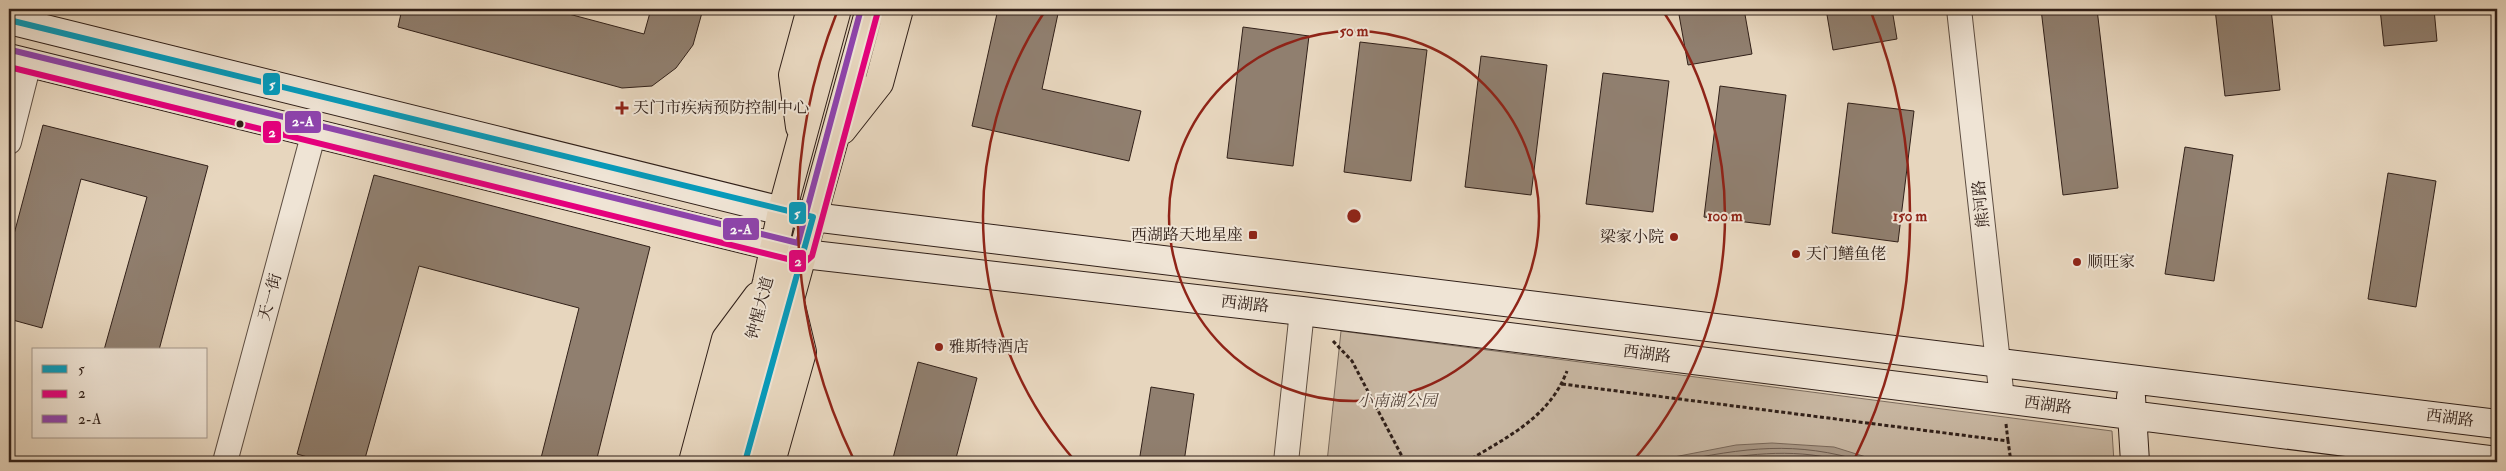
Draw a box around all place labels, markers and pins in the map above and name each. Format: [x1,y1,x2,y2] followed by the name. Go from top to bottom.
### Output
[633,98,809,118] place label: 天门市疾病预防控制中心
[615,101,629,115] marker: 天门市疾病预防控制中心
[235,119,245,129] unlabelled marker
[1345,207,1363,225] centre of rings
[1131,225,1243,245] place label: 西湖路天地星座
[1600,227,1664,247] place label: 梁家小院
[1247,229,1259,241] marker: 西湖路天地星座
[1668,231,1680,243] marker: 梁家小院
[1806,244,1886,264] place label: 天门鳝鱼佬
[1790,248,1802,260] marker: 天门鳝鱼佬
[2087,252,2135,272] place label: 顺旺家
[2071,256,2083,268] marker: 顺旺家
[949,337,1029,357] place label: 雅斯特酒店
[933,341,945,353] marker: 雅斯特酒店

